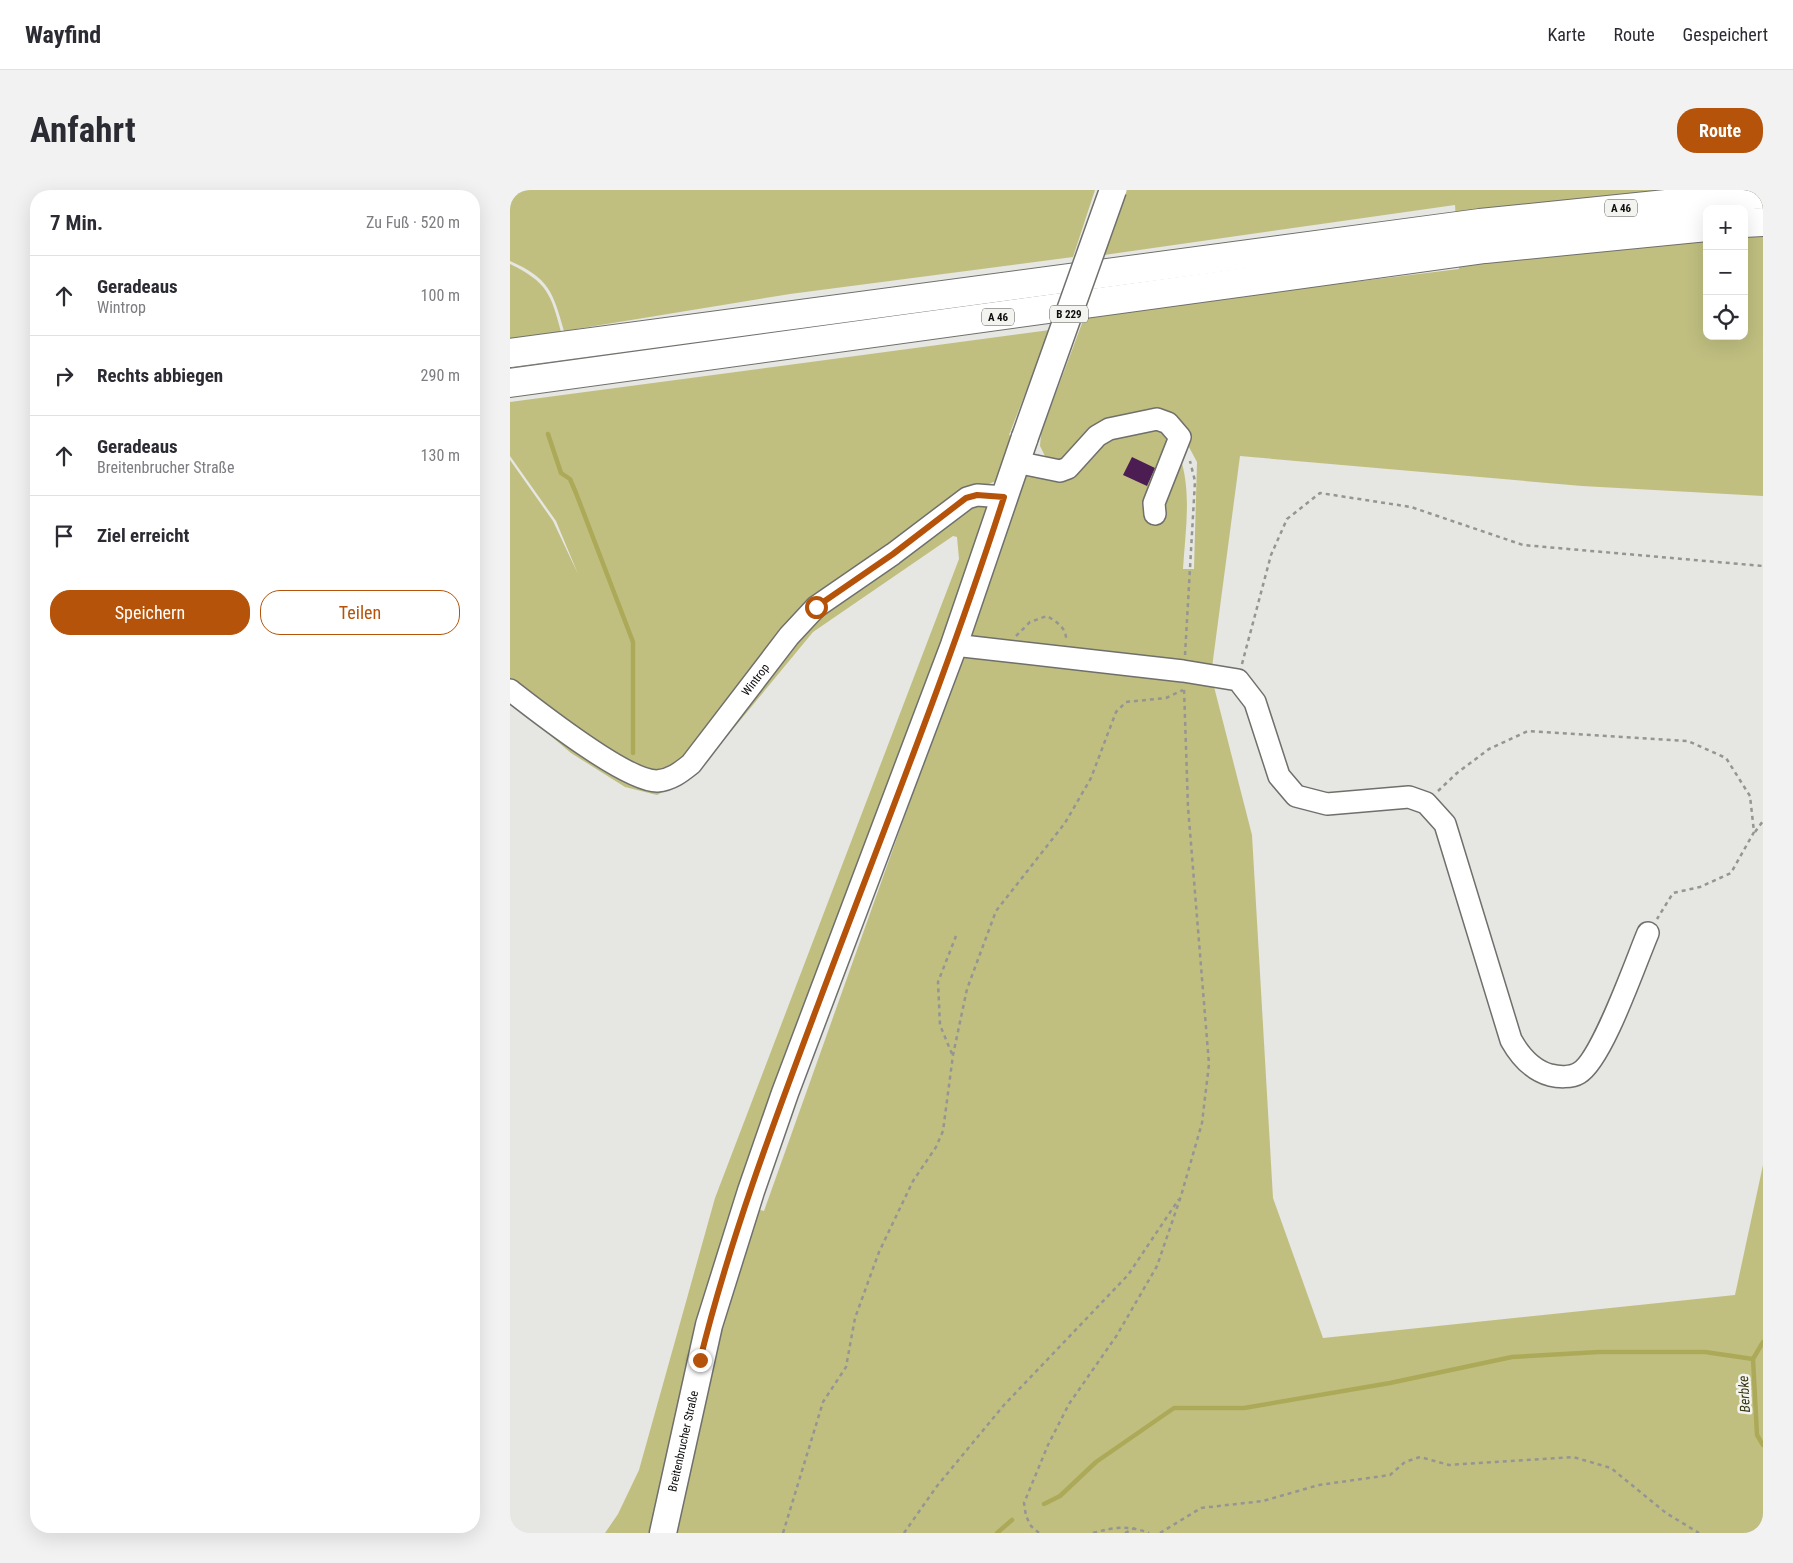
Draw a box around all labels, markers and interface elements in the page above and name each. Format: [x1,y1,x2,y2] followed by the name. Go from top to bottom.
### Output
[25,21,101,49] text: Wayfind
[1547,24,1586,45] text: Karte
[1614,24,1655,45] text: Route
[1683,24,1768,45] text: Gespeichert
[1677,108,1763,153] button: Route
[30,110,136,151] text: Anfahrt
[1605,200,1637,217] road number: A 46
[1703,205,1748,340] map controls
[1703,205,1748,250] button: +
[50,211,103,235] text: 7 Min.
[366,213,460,232] text: Zu Fuß · 520 m
[1703,250,1748,295] button: −
[97,275,178,298] text: Geradeaus
[50,282,78,310] icon: ahead
[421,286,460,305] text: 100 m
[1703,295,1748,340] button: locate
[97,298,146,317] text: Wintrop
[1050,306,1088,322] road number: B 229
[982,308,1014,326] road number: A 46
[50,362,78,390] icon: right
[97,364,223,387] text: Rechts abbiegen
[421,366,460,385] text: 290 m
[97,435,178,458] text: Geradeaus
[50,442,78,470] icon: ahead
[421,446,460,465] text: 130 m
[97,458,234,477] text: Breitenbrucher Straße
[50,522,78,550] icon: arrive
[97,524,189,547] text: Ziel erreicht
[50,590,250,635] button: Speichern
[260,590,460,635] button: Teilen
[805,596,828,619] route start
[739,661,772,699] street label: Wintrop
[689,1349,712,1372] route end
[1735,1375,1753,1413] water label: Berbke
[665,1389,701,1493] street label: Breitenbrucher Straße

